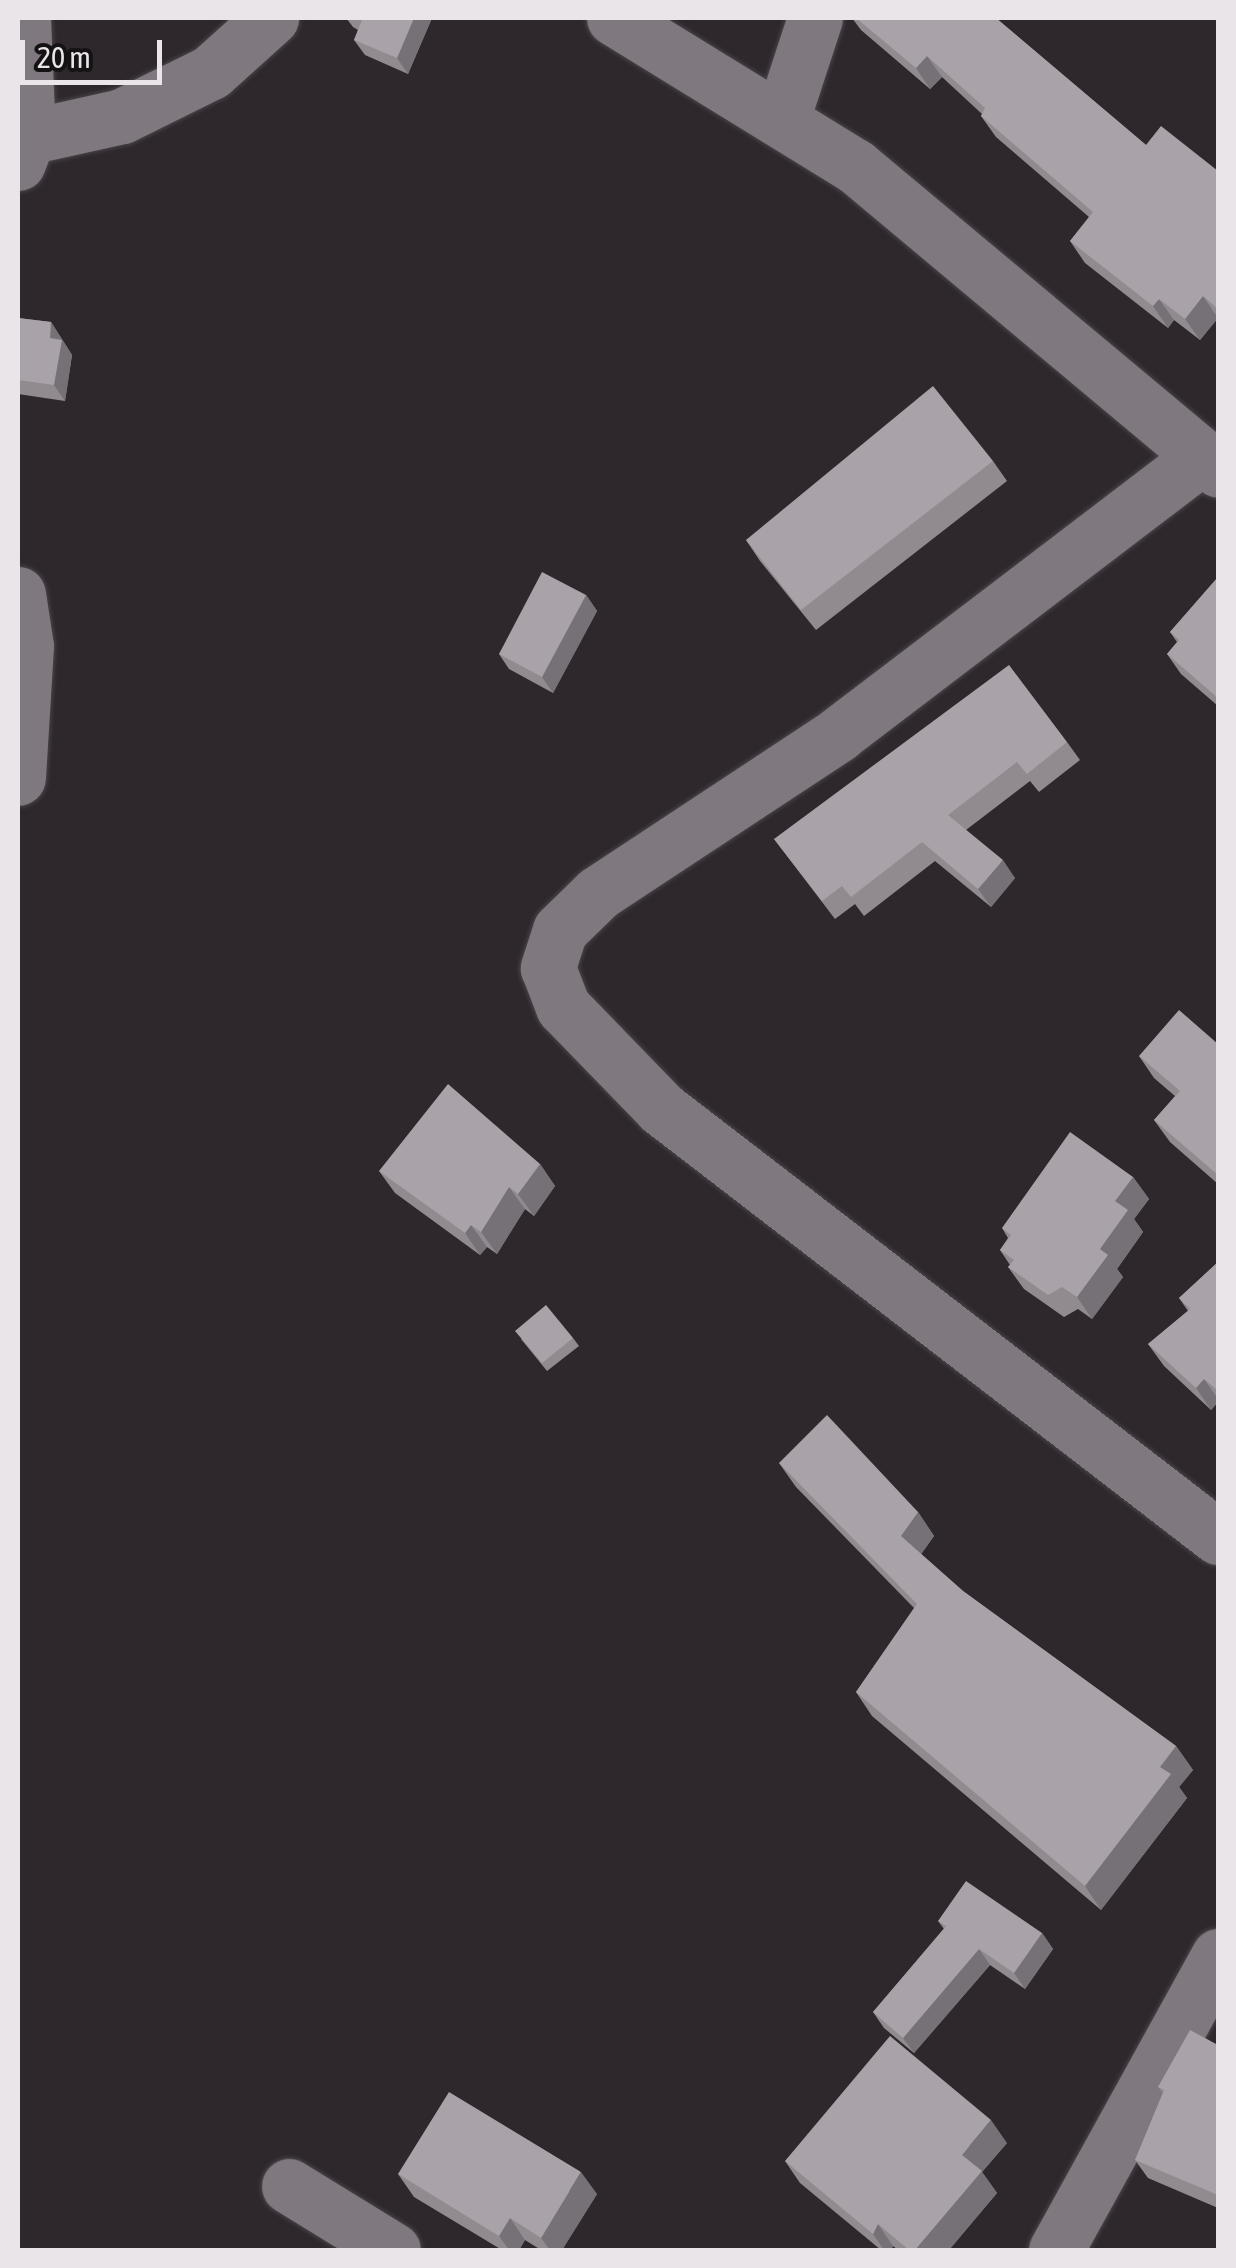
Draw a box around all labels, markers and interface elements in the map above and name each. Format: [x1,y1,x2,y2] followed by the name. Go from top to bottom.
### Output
[25,20,168,82] scale bar
[37,40,91,74] text: 20 m

